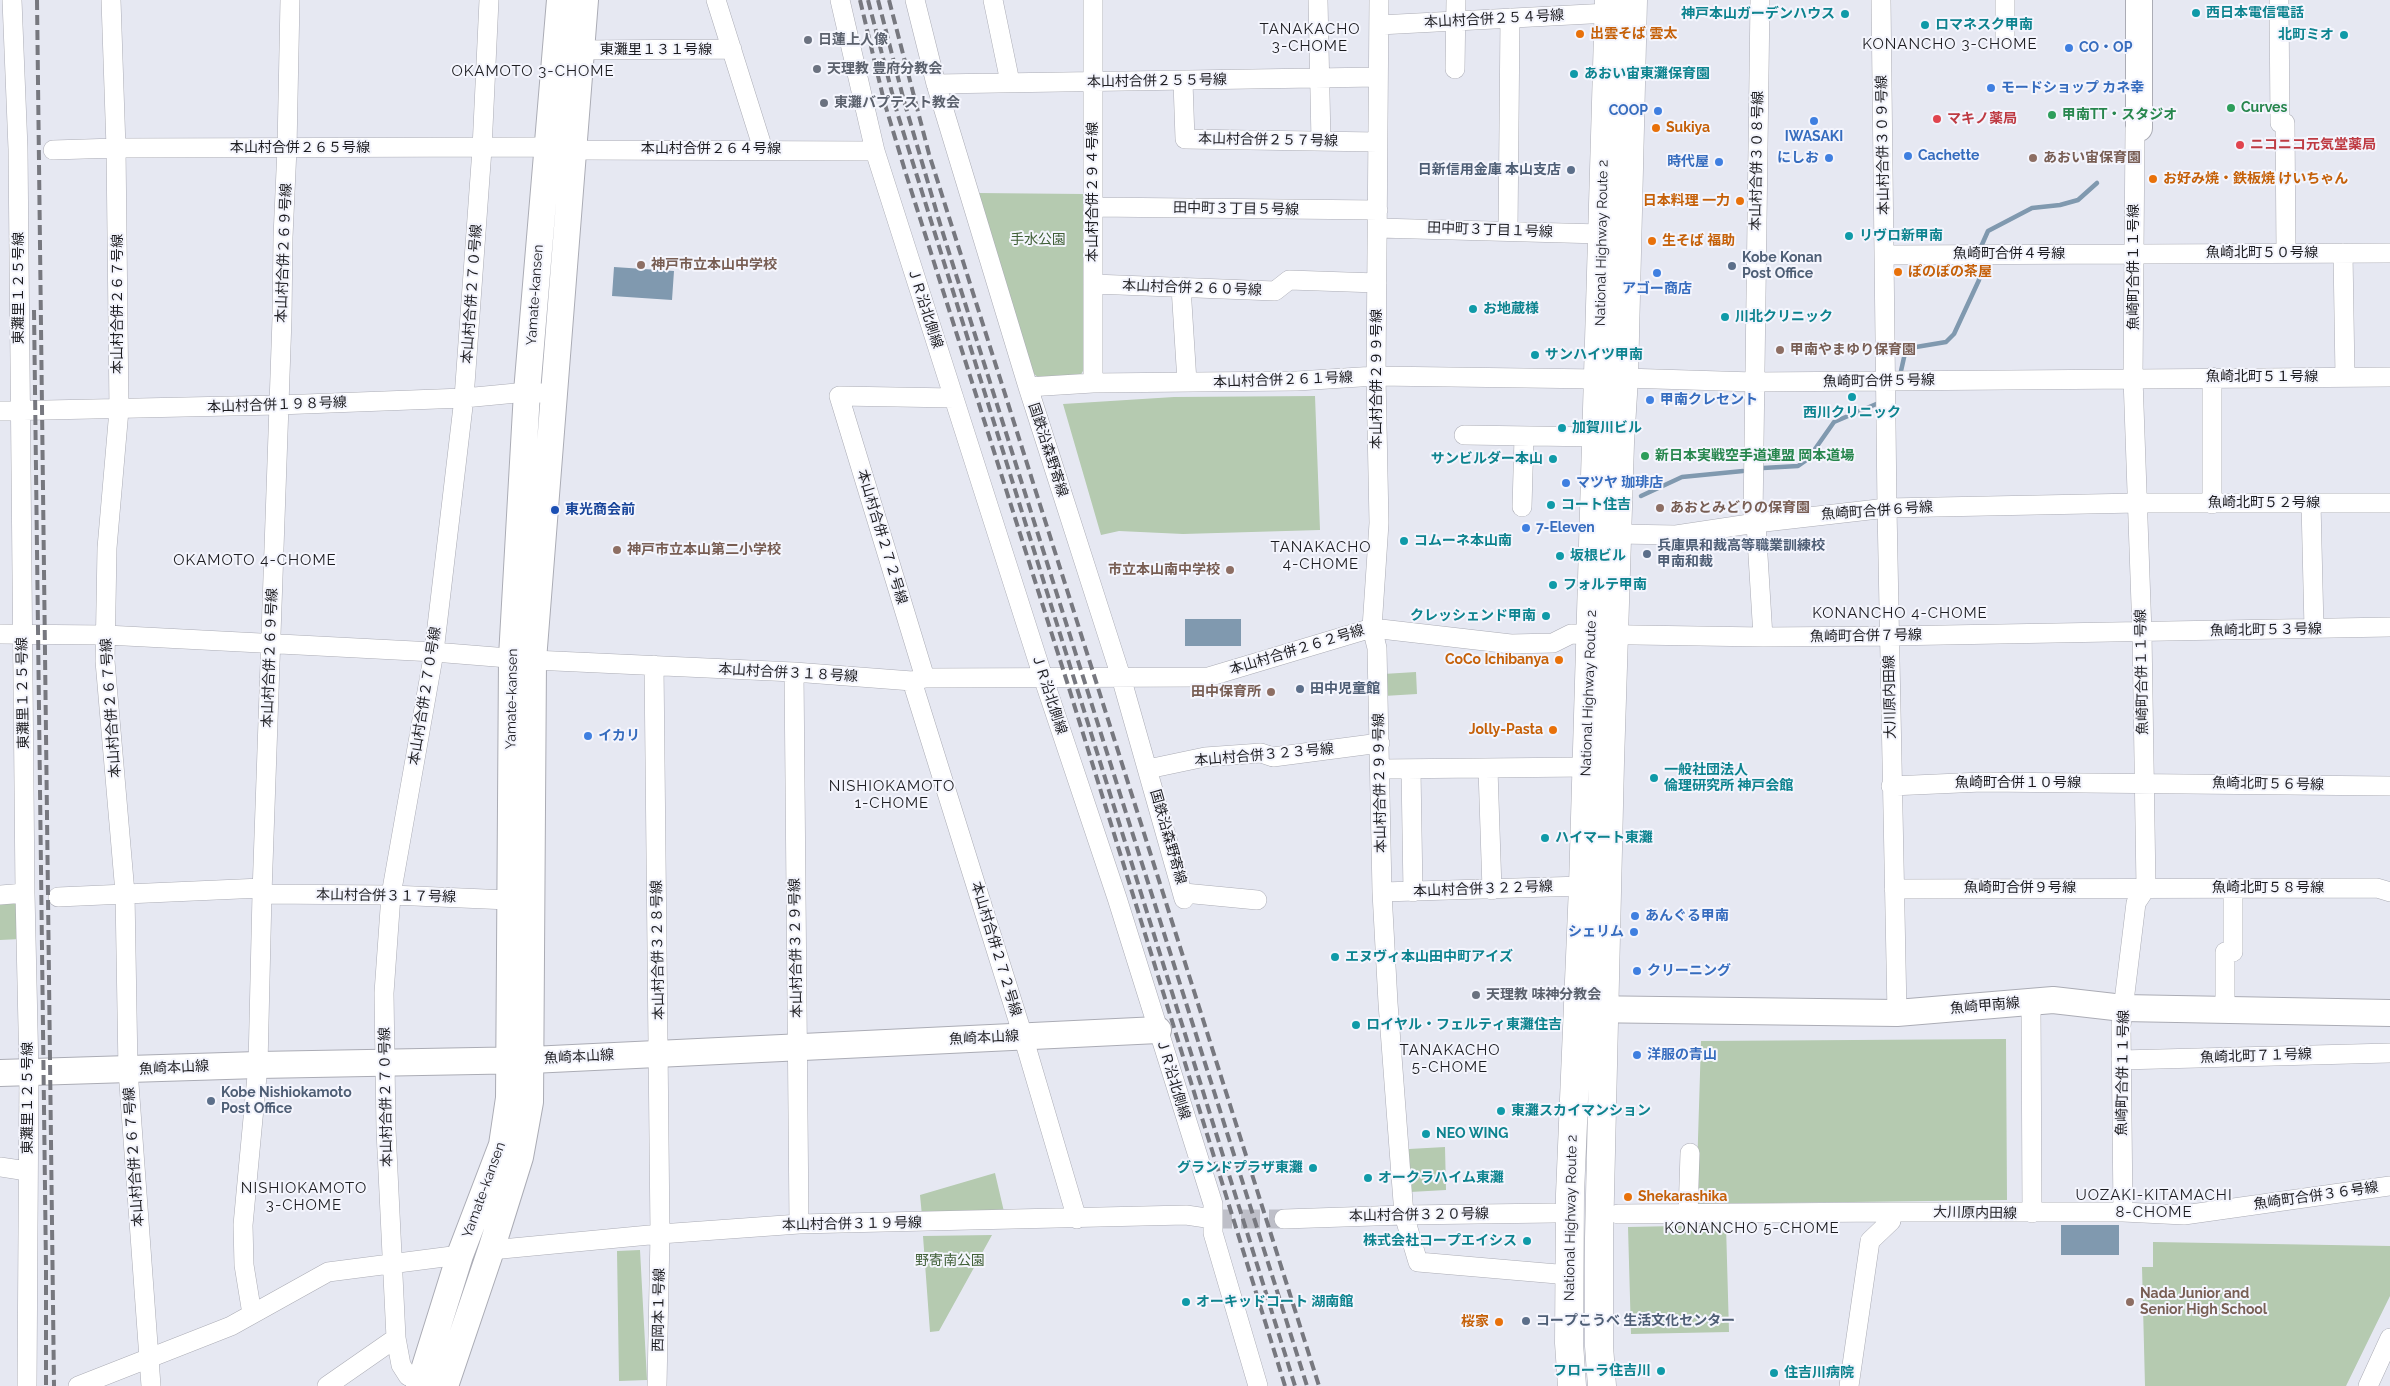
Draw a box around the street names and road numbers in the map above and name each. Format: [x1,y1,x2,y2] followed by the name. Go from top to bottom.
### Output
[1424,7,1564,31] street label: 本山村合併２５４号線
[600,42,712,58] street label: 東灘里１３１号線
[1087,71,1227,91] street label: 本山村合併２５５号線
[1873,75,1893,215] street label: 本山村合併３０９号線
[1747,91,1767,231] street label: 本山村合併３０８号線
[1085,122,1101,262] street label: 本山村合併２９４号線
[1198,130,1338,150] street label: 本山村合併２５７号線
[230,140,370,156] street label: 本山村合併２６５号線
[641,141,781,157] street label: 本山村合併２６４号線
[1592,160,1612,326] street label: National Highway Route 2
[273,183,295,323] street label: 本山村合併２６９号線
[1173,200,1299,218] street label: 田中町３丁目５号線
[2126,204,2142,330] street label: 魚崎町合併１１号線
[1427,219,1553,241] street label: 田中町３丁目１号線
[459,224,485,364] street label: 本山村合併２７０号線
[11,232,27,344] street label: 東灘里１２５号線
[110,234,126,374] street label: 本山村合併２６７号線
[523,244,547,346] street label: Yamate-kansen
[2206,245,2318,261] street label: 魚崎北町５０号線
[1953,246,2065,262] street label: 魚崎町合併４号線
[904,265,946,351] street label: ＪＲ沿北側線
[1122,277,1262,299] street label: 本山村合併２６０号線
[1369,309,1385,449] street label: 本山村合併２９９号線
[1213,369,1353,391] street label: 本山村合併２６１号線
[2206,369,2318,385] street label: 魚崎北町５１号線
[1823,372,1935,390] street label: 魚崎町合併５号線
[207,394,347,416] street label: 本山村合併１９８号線
[1025,401,1071,499] street label: 国鉄沿森野寄線
[854,468,910,606] street label: 本山村合併２７２号線
[2208,495,2320,511] street label: 魚崎北町５２号線
[1821,499,1933,523] street label: 魚崎町合併６号線
[259,588,281,728] street label: 本山村合併２６９号線
[1578,609,1600,777] street label: National Highway Route 2
[2133,609,2151,735] street label: 魚崎町合併１１号線
[2210,621,2322,639] street label: 魚崎北町５３号線
[1228,622,1366,678] street label: 本山村合併２６２号線
[406,626,444,766] street label: 本山村合併２７０号線
[1810,627,1922,645] street label: 魚崎町合併７号線
[14,637,32,749] street label: 東灘里１２５号線
[98,638,124,778] street label: 本山村合併２６７号線
[503,648,521,750] street label: Yamate-kansen
[1028,651,1070,737] street label: ＪＲ沿北側線
[1881,655,1899,739] street label: 大川原内田線
[718,661,858,685] street label: 本山村合併３１８号線
[1370,713,1390,853] street label: 本山村合併２９９号線
[1194,741,1334,769] street label: 本山村合併３２３号線
[1955,775,2081,791] street label: 魚崎町合併１０号線
[2212,775,2324,793] street label: 魚崎北町５６号線
[1146,788,1190,886] street label: 国鉄沿森野寄線
[786,878,806,1018] street label: 本山村合併３２９号線
[1413,878,1553,900] street label: 本山村合併３２２号線
[648,880,668,1020] street label: 本山村合併３２８号線
[968,880,1024,1018] street label: 本山村合併２７２号線
[1964,880,2076,896] street label: 魚崎町合併９号線
[2212,880,2324,896] street label: 魚崎北町５８号線
[316,886,456,906] street label: 本山村合併３１７号線
[1949,995,2021,1017] street label: 魚崎甲南線
[2114,1010,2132,1136] street label: 魚崎町合併１１号線
[376,1027,396,1167] street label: 本山村合併２７０号線
[949,1028,1019,1048] street label: 魚崎本山線
[1153,1036,1193,1122] street label: ＪＲ沿北側線
[20,1042,36,1154] street label: 東灘里１２５号線
[2200,1046,2312,1066] street label: 魚崎北町７１号線
[544,1047,614,1067] street label: 魚崎本山線
[139,1058,209,1078] street label: 魚崎本山線
[121,1087,147,1227] street label: 本山村合併２６７号線
[1561,1135,1581,1301] street label: National Highway Route 2
[459,1140,509,1240] street label: Yamate-kansen
[2252,1179,2380,1213] street label: 魚崎町合併３６号線
[1933,1204,2017,1222] street label: 大川原内田線
[1349,1205,1489,1225] street label: 本山村合併３２０号線
[782,1214,922,1234] street label: 本山村合併３１９号線
[650,1268,668,1352] street label: 西岡本１号線

